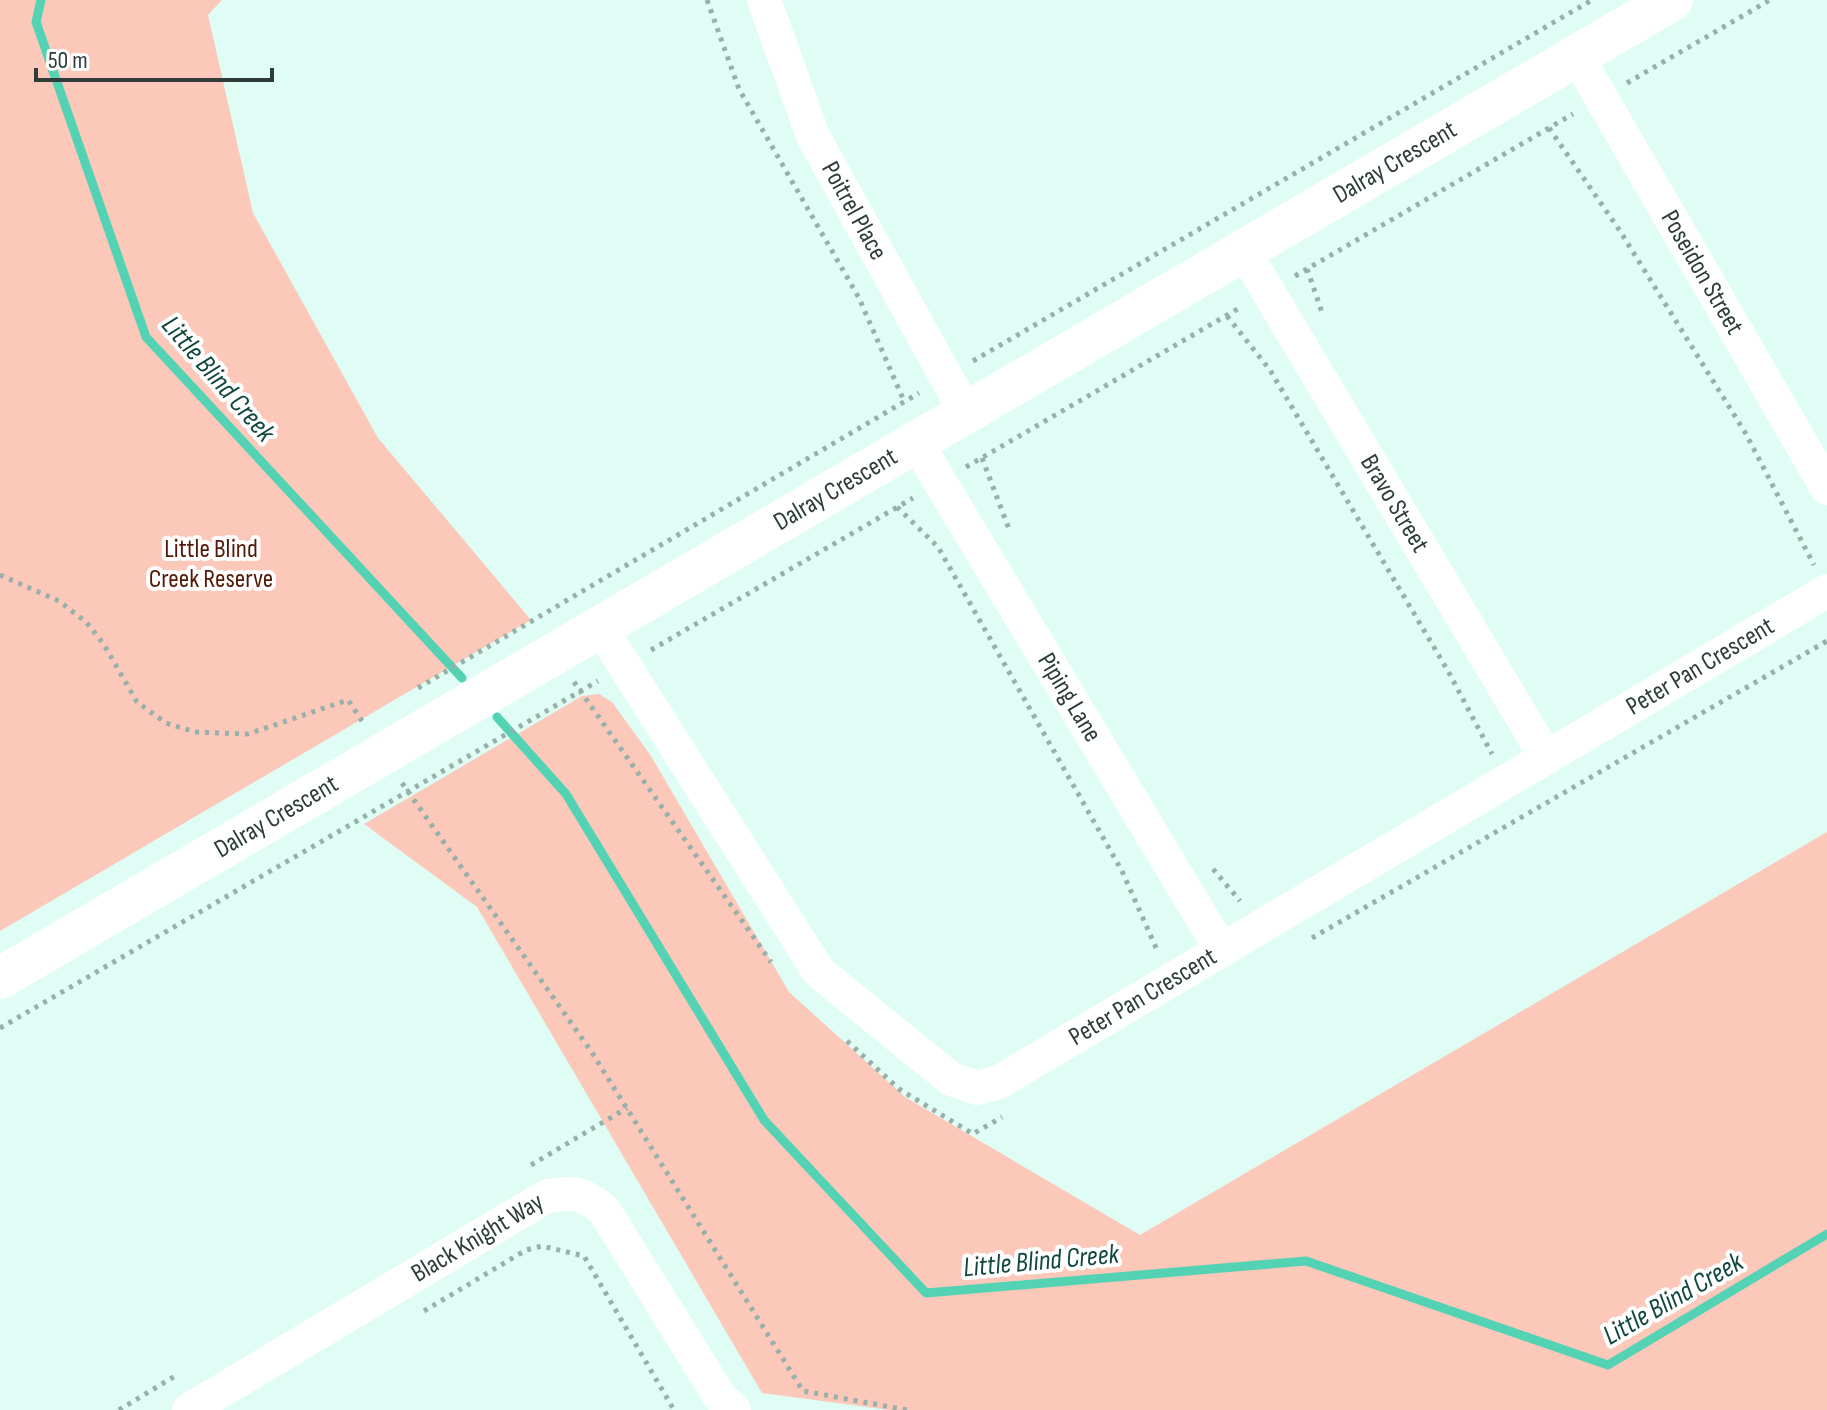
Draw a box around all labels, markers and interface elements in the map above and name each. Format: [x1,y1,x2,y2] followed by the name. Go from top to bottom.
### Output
[36,32,272,82] scale bar
[48,46,88,75] text: 50 m
[1328,114,1462,210] street label: Dalray Crescent
[815,156,894,265] street label: Poitrel Place
[1654,205,1750,340] street label: Poseidon Street
[154,309,283,450] water label: Little Blind Creek
[768,441,903,537] street label: Dalray Crescent
[1354,449,1436,558] street label: Bravo Street
[149,534,273,595] park label: Little Blind Creek Reserve
[1621,610,1780,722] street label: Peter Pan Crescent
[1031,647,1108,748] street label: Piping Lane
[209,768,344,865] street label: Dalray Crescent
[1063,941,1222,1053] street label: Peter Pan Crescent
[406,1186,549,1289] street label: Black Knight Way
[962,1238,1122,1284] water label: Little Blind Creek
[1597,1245,1750,1352] water label: Little Blind Creek

